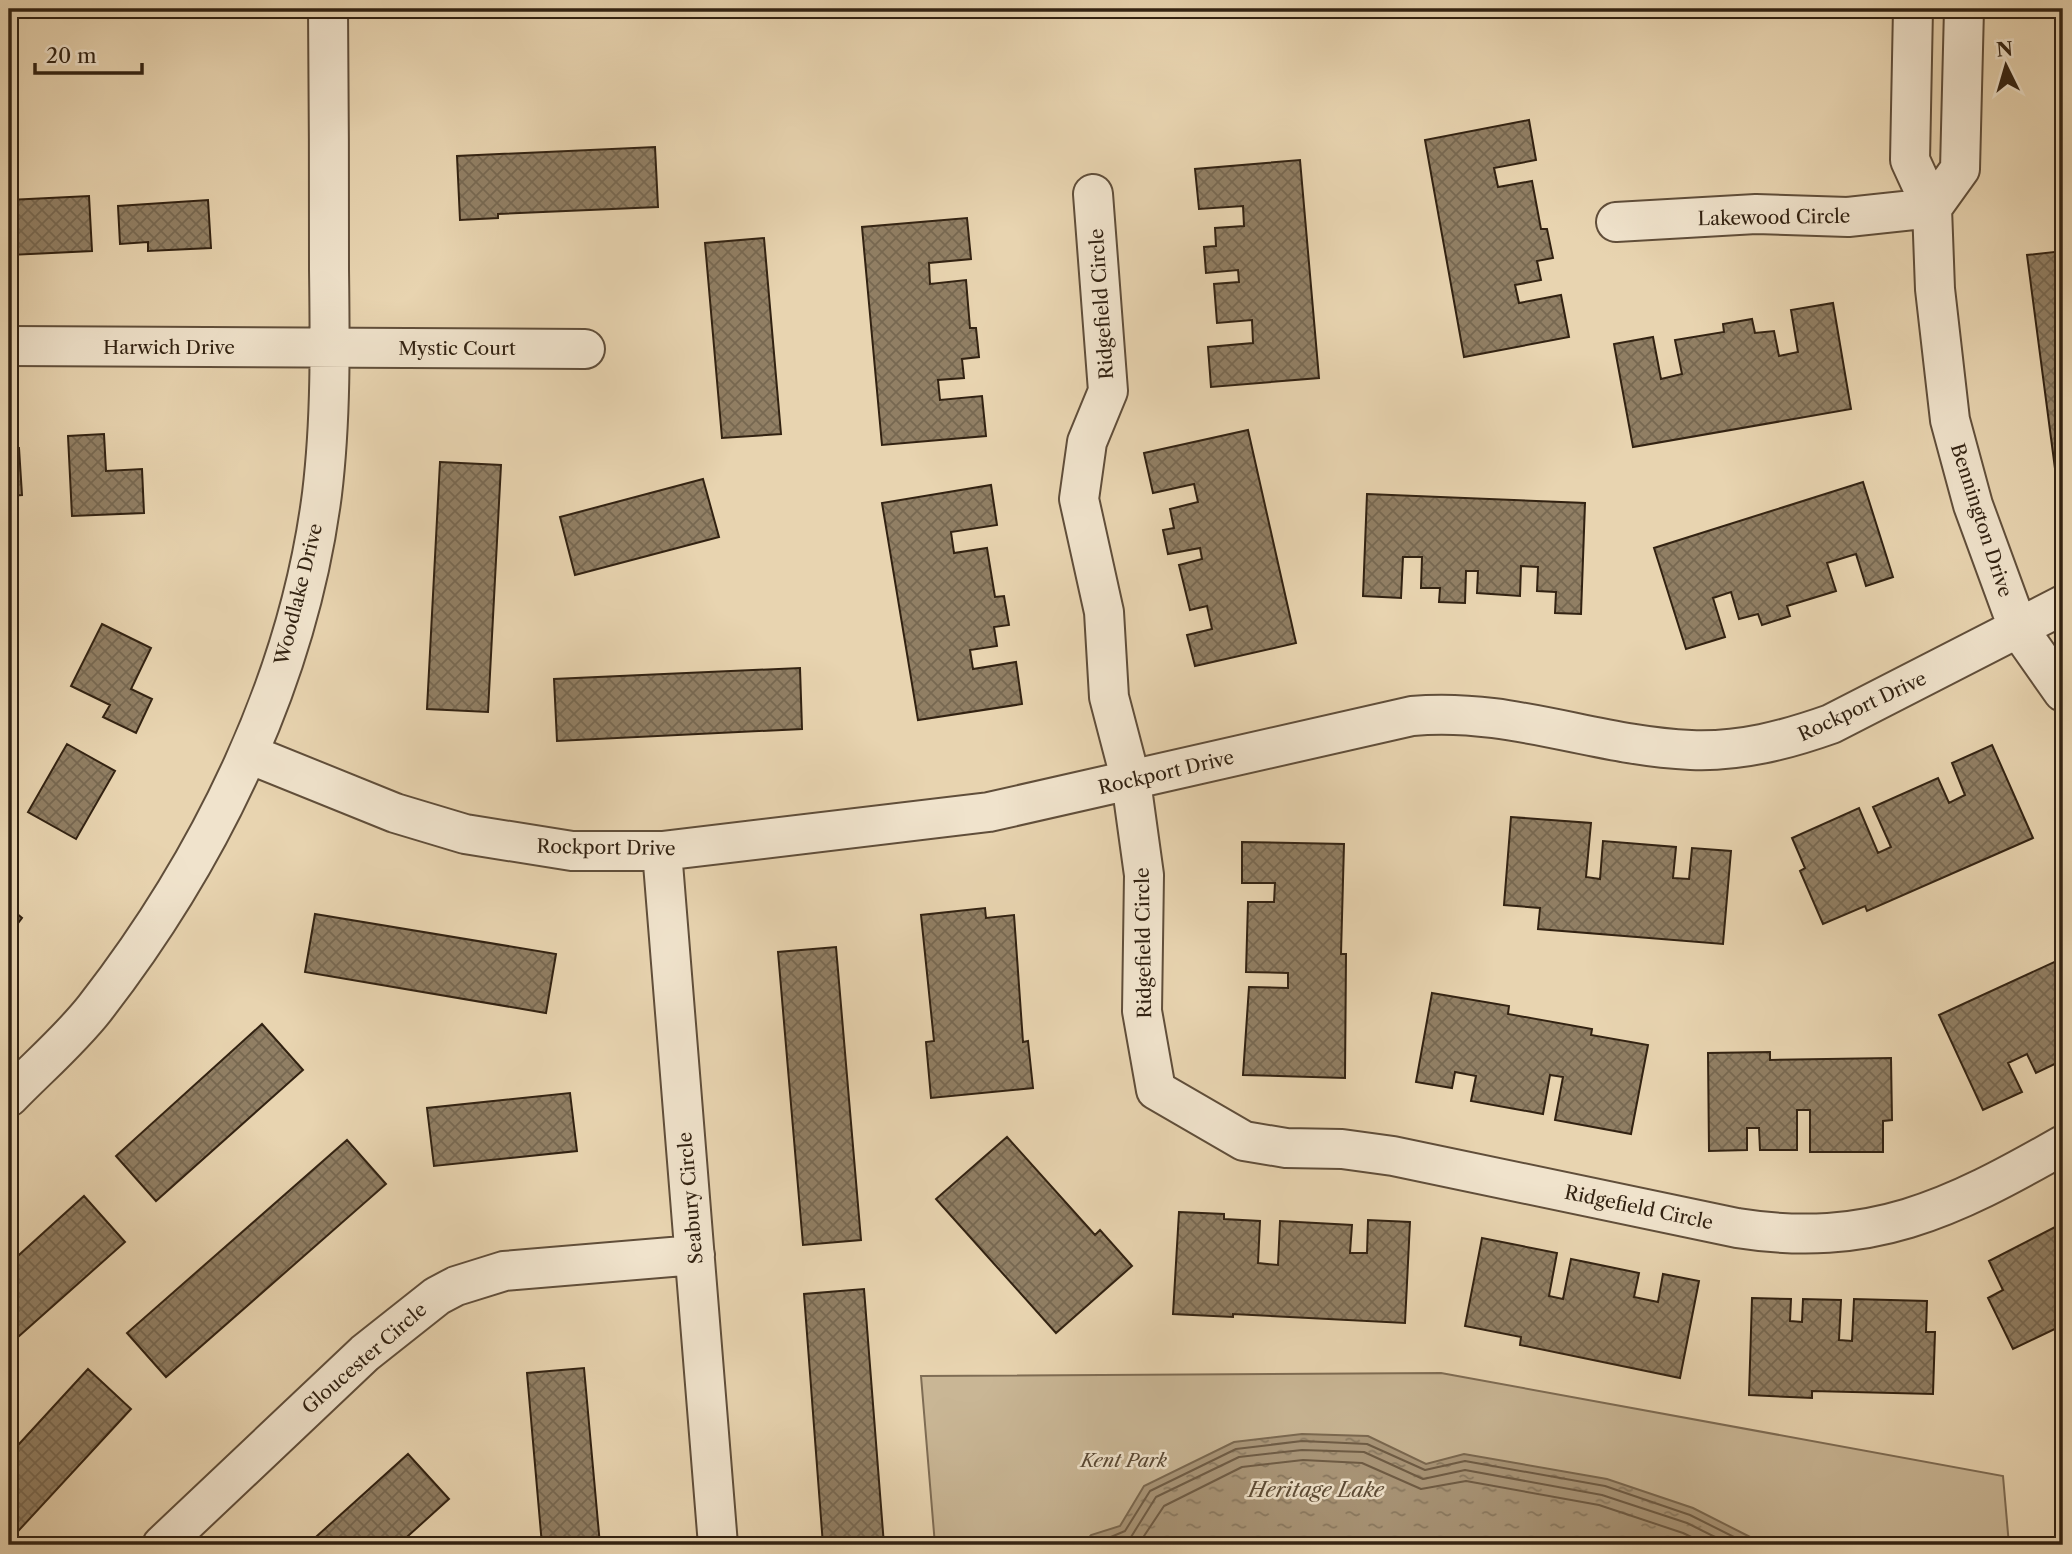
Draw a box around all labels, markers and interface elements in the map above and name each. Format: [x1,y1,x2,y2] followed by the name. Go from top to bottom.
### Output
[35,32,142,76] scale bar
[1970,32,2040,102] north arrow
[1995,37,2014,62] text: N
[46,43,97,68] text: 20 m
[1697,205,1851,230] street label: Lakewood Circle
[1085,228,1118,380] street label: Ridgefield Circle
[103,336,235,359] street label: Harwich Drive
[398,337,516,360] street label: Mystic Court
[1946,440,2017,600] street label: Bennington Drive
[270,521,327,668] street label: Woodlake Drive
[1794,667,1930,746] street label: Rockport Drive
[1096,746,1236,799] street label: Rockport Drive
[536,835,676,860] street label: Rockport Drive
[1131,867,1156,1019] street label: Ridgefield Circle
[673,1131,708,1265] street label: Seabury Circle
[1563,1181,1715,1234] street label: Ridgefield Circle
[297,1298,431,1419] street label: Gloucester Circle
[1079,1449,1167,1472] park label: Kent Park
[1246,1477,1385,1502] water label: Heritage Lake

